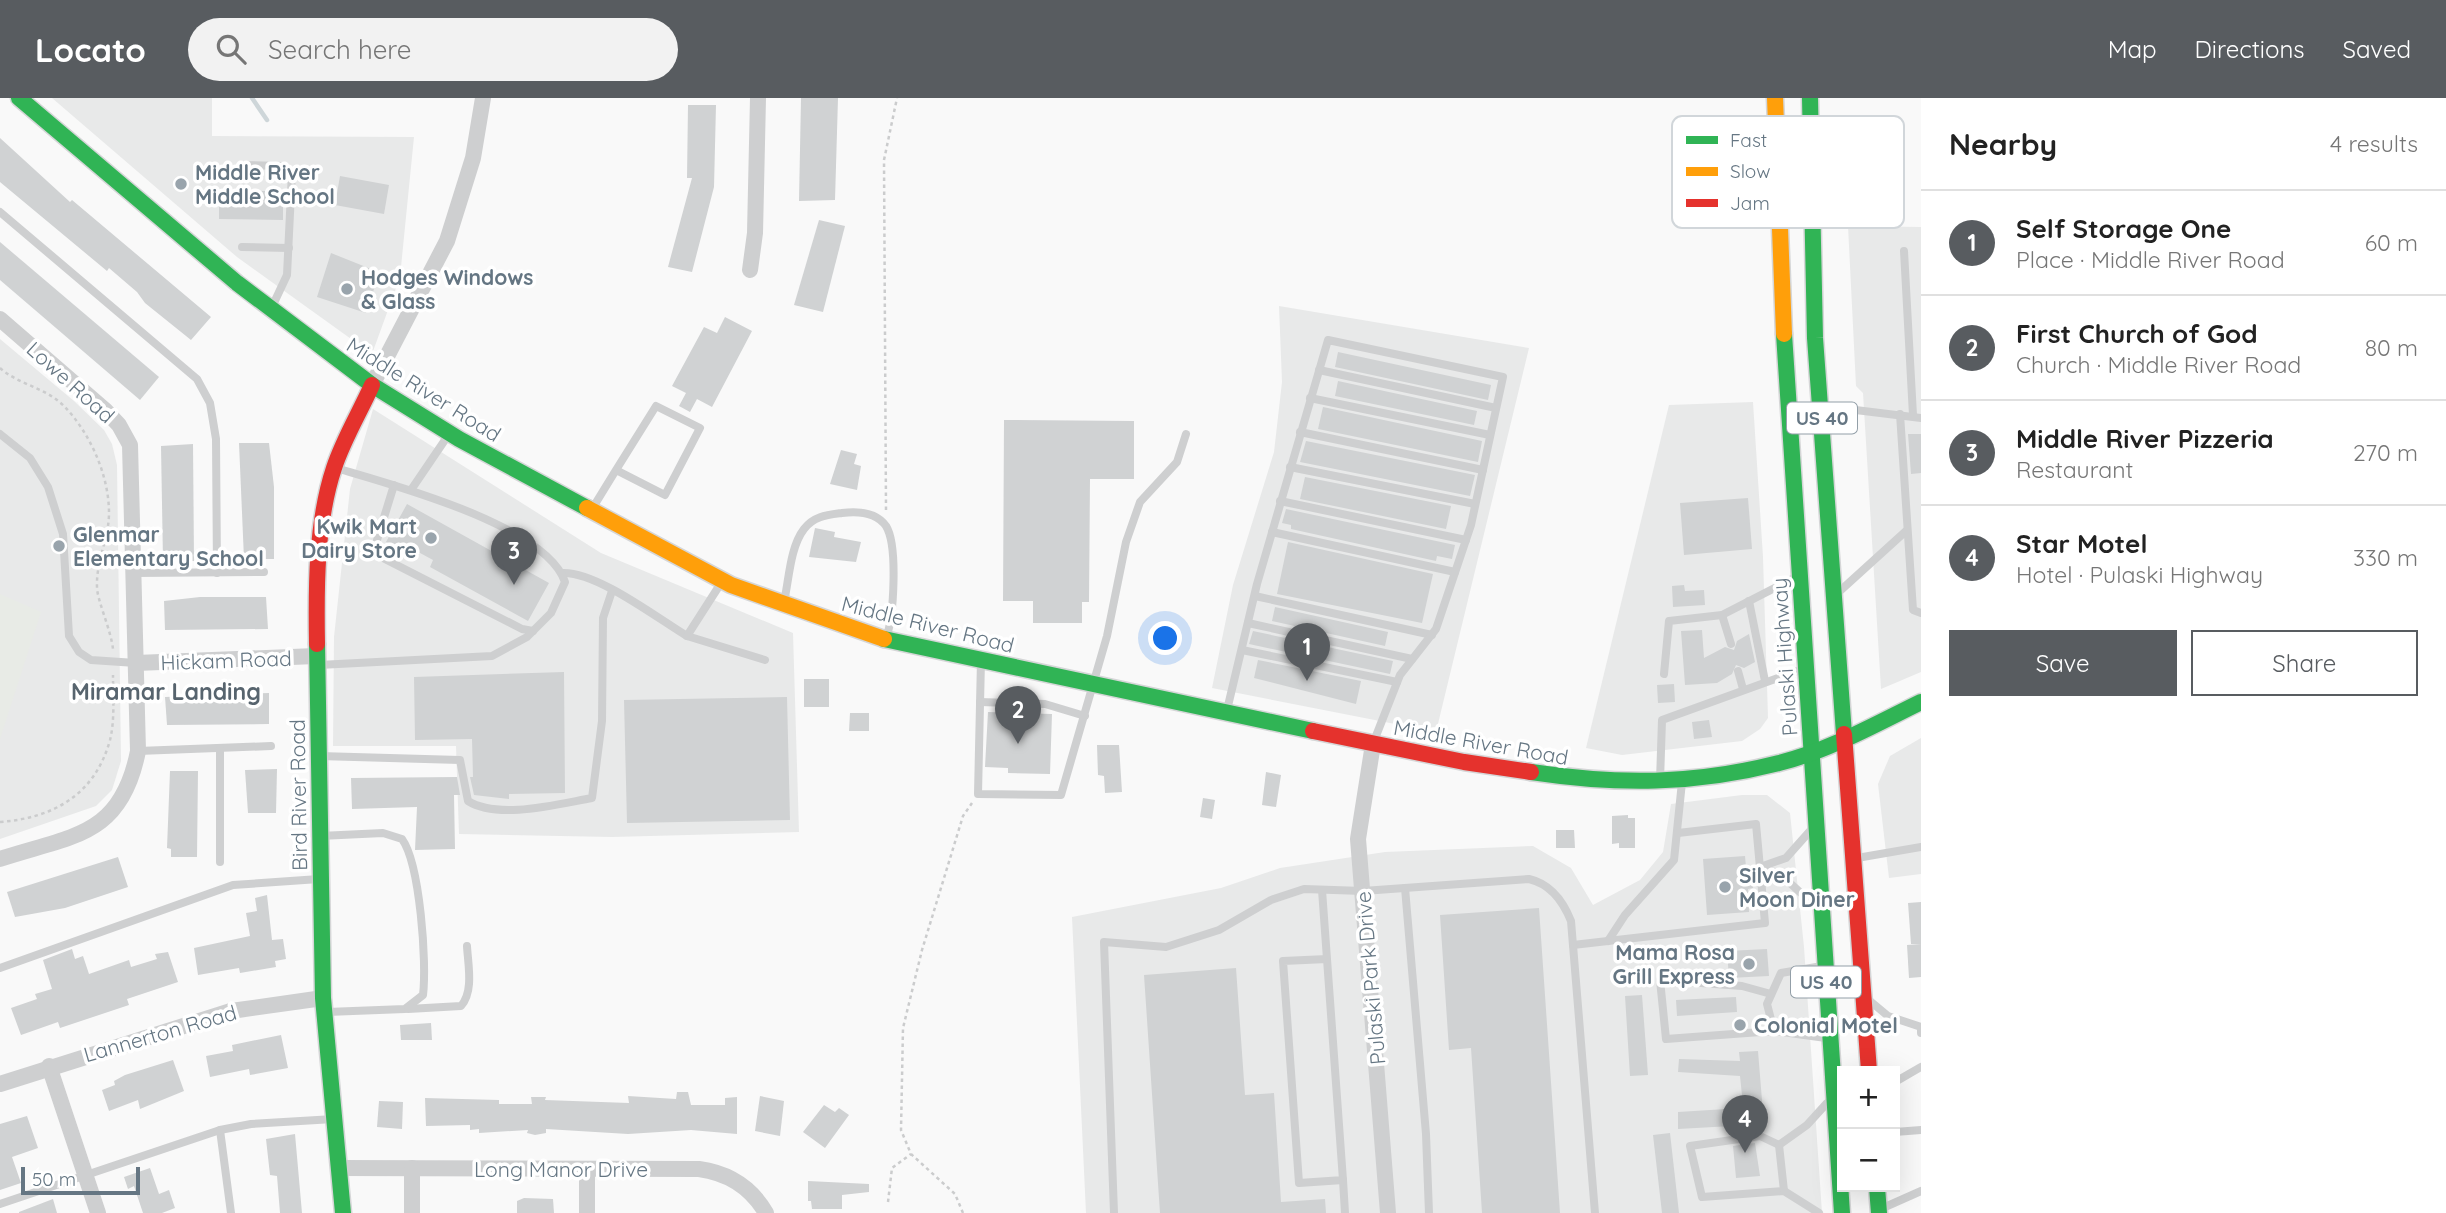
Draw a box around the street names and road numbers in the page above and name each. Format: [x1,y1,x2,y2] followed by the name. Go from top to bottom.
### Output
[342,331,506,447] street label: Middle River Road
[22,336,120,428] street label: Lowe Road
[1787,402,1857,434] road number: US 40
[1766,577,1802,737] street label: Pulaski Highway
[839,590,1017,658] street label: Middle River Road
[160,645,292,675] street label: Hickam Road
[1392,714,1570,770] street label: Middle River Road
[284,719,312,871] street label: Bird River Road
[1349,890,1391,1066] street label: Pulaski Park Drive
[1791,967,1861,998] road number: US 40
[81,999,239,1067] street label: Lannerton Road
[474,1156,648,1182] street label: Long Manor Drive

